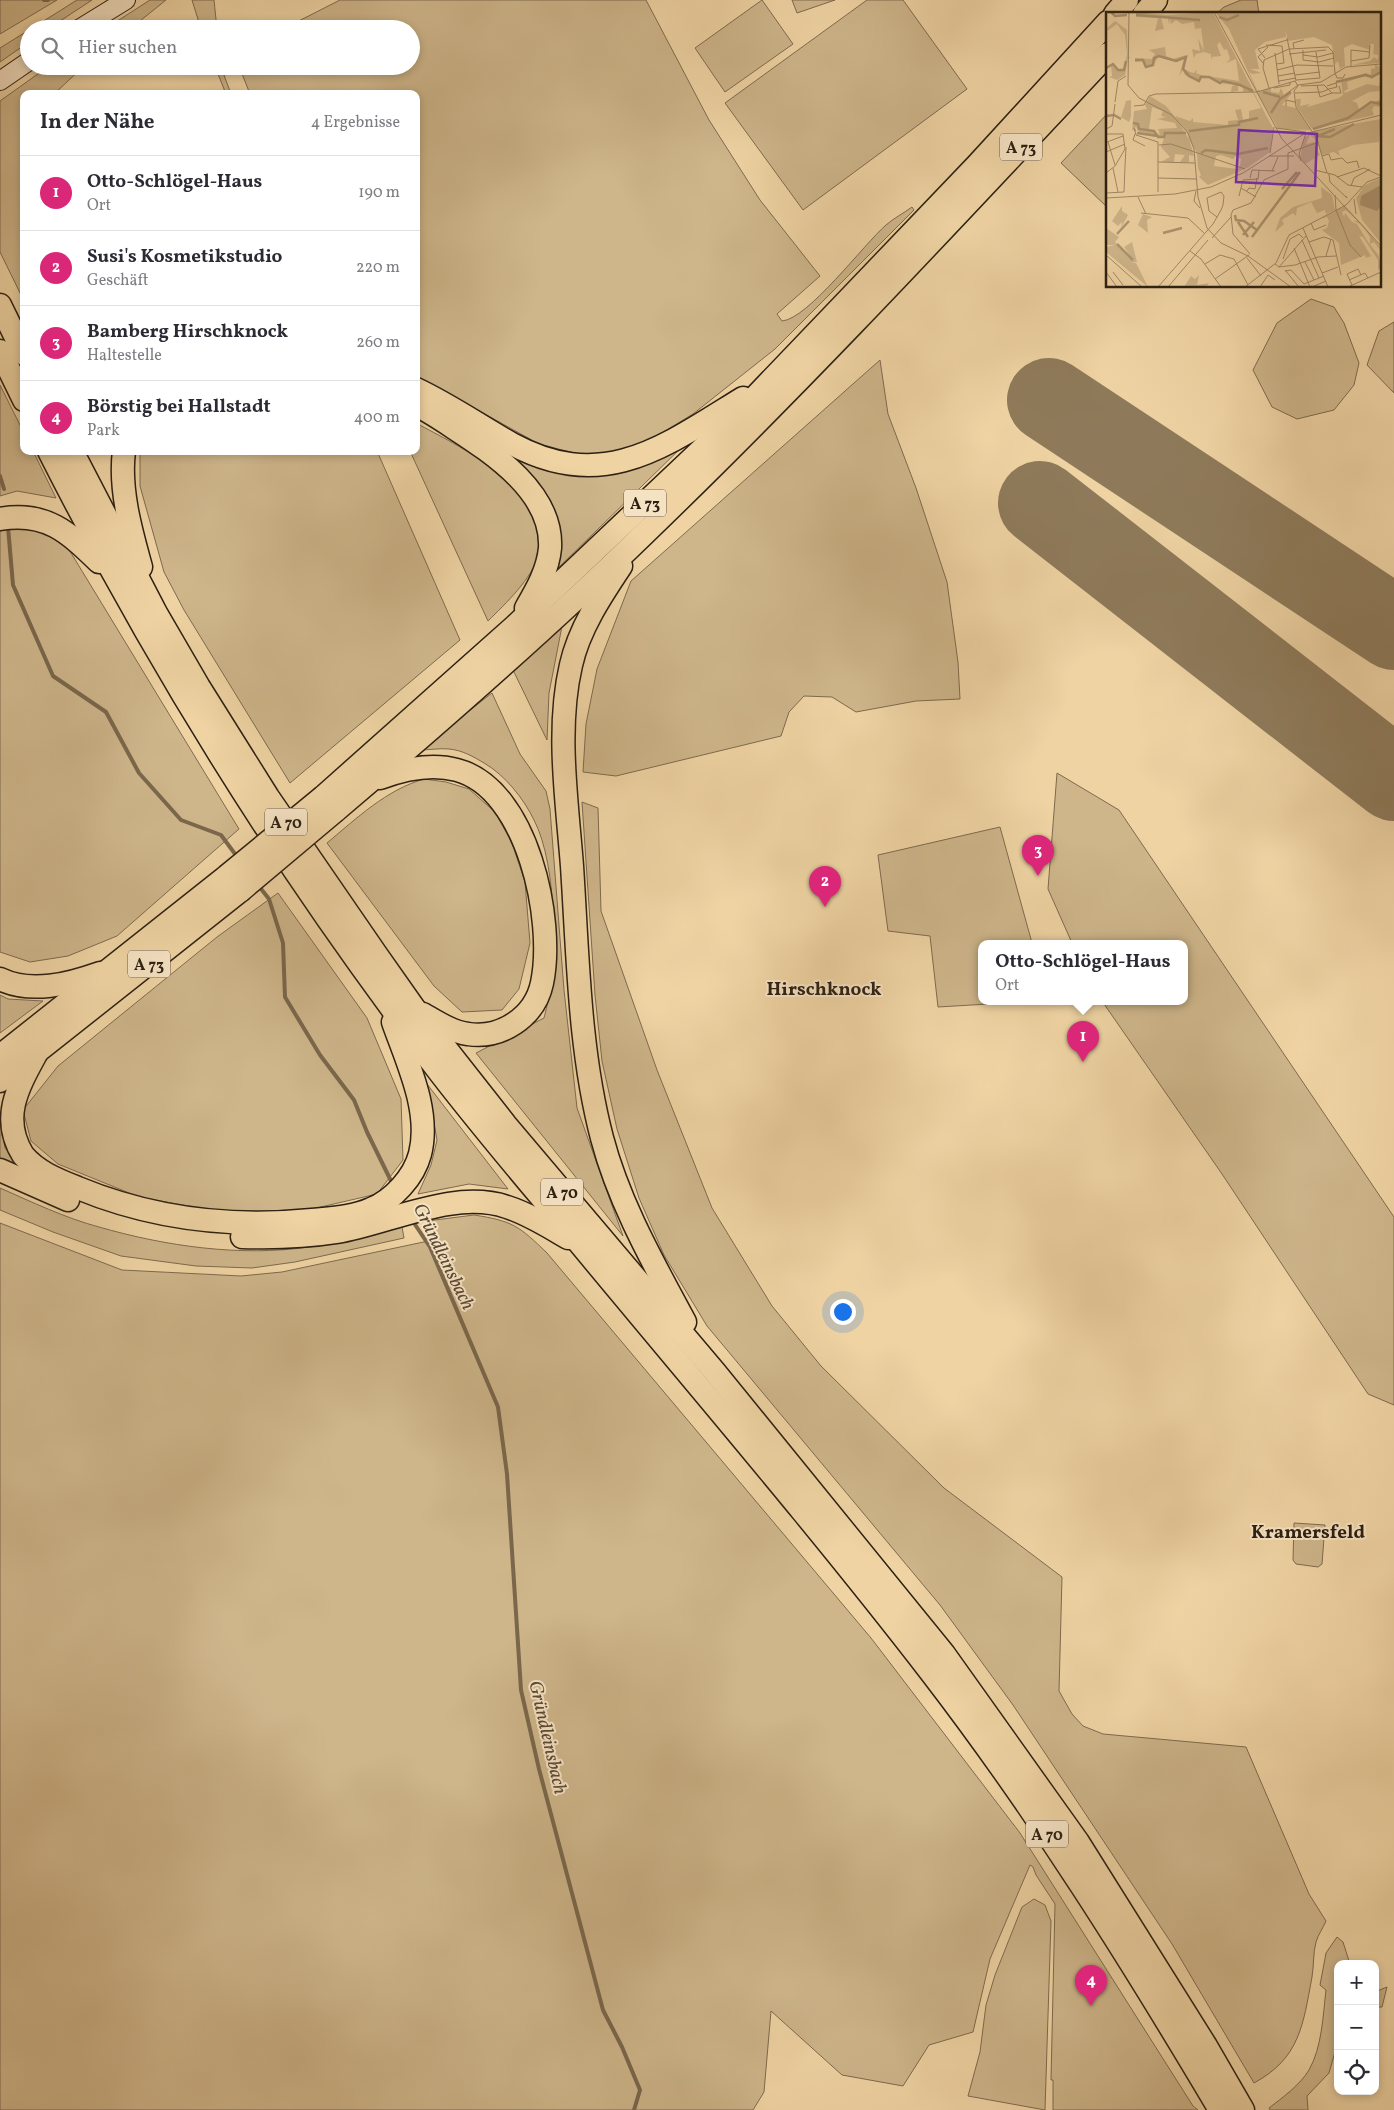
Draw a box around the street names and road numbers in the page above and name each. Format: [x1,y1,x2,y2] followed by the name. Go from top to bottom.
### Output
[1000,134,1042,160] road number: A 73
[624,489,666,516] road number: A 73
[265,809,307,836] road number: A 70
[128,951,170,978] road number: A 73
[541,1178,583,1206] road number: A 70
[1026,1820,1068,1848] road number: A 70

